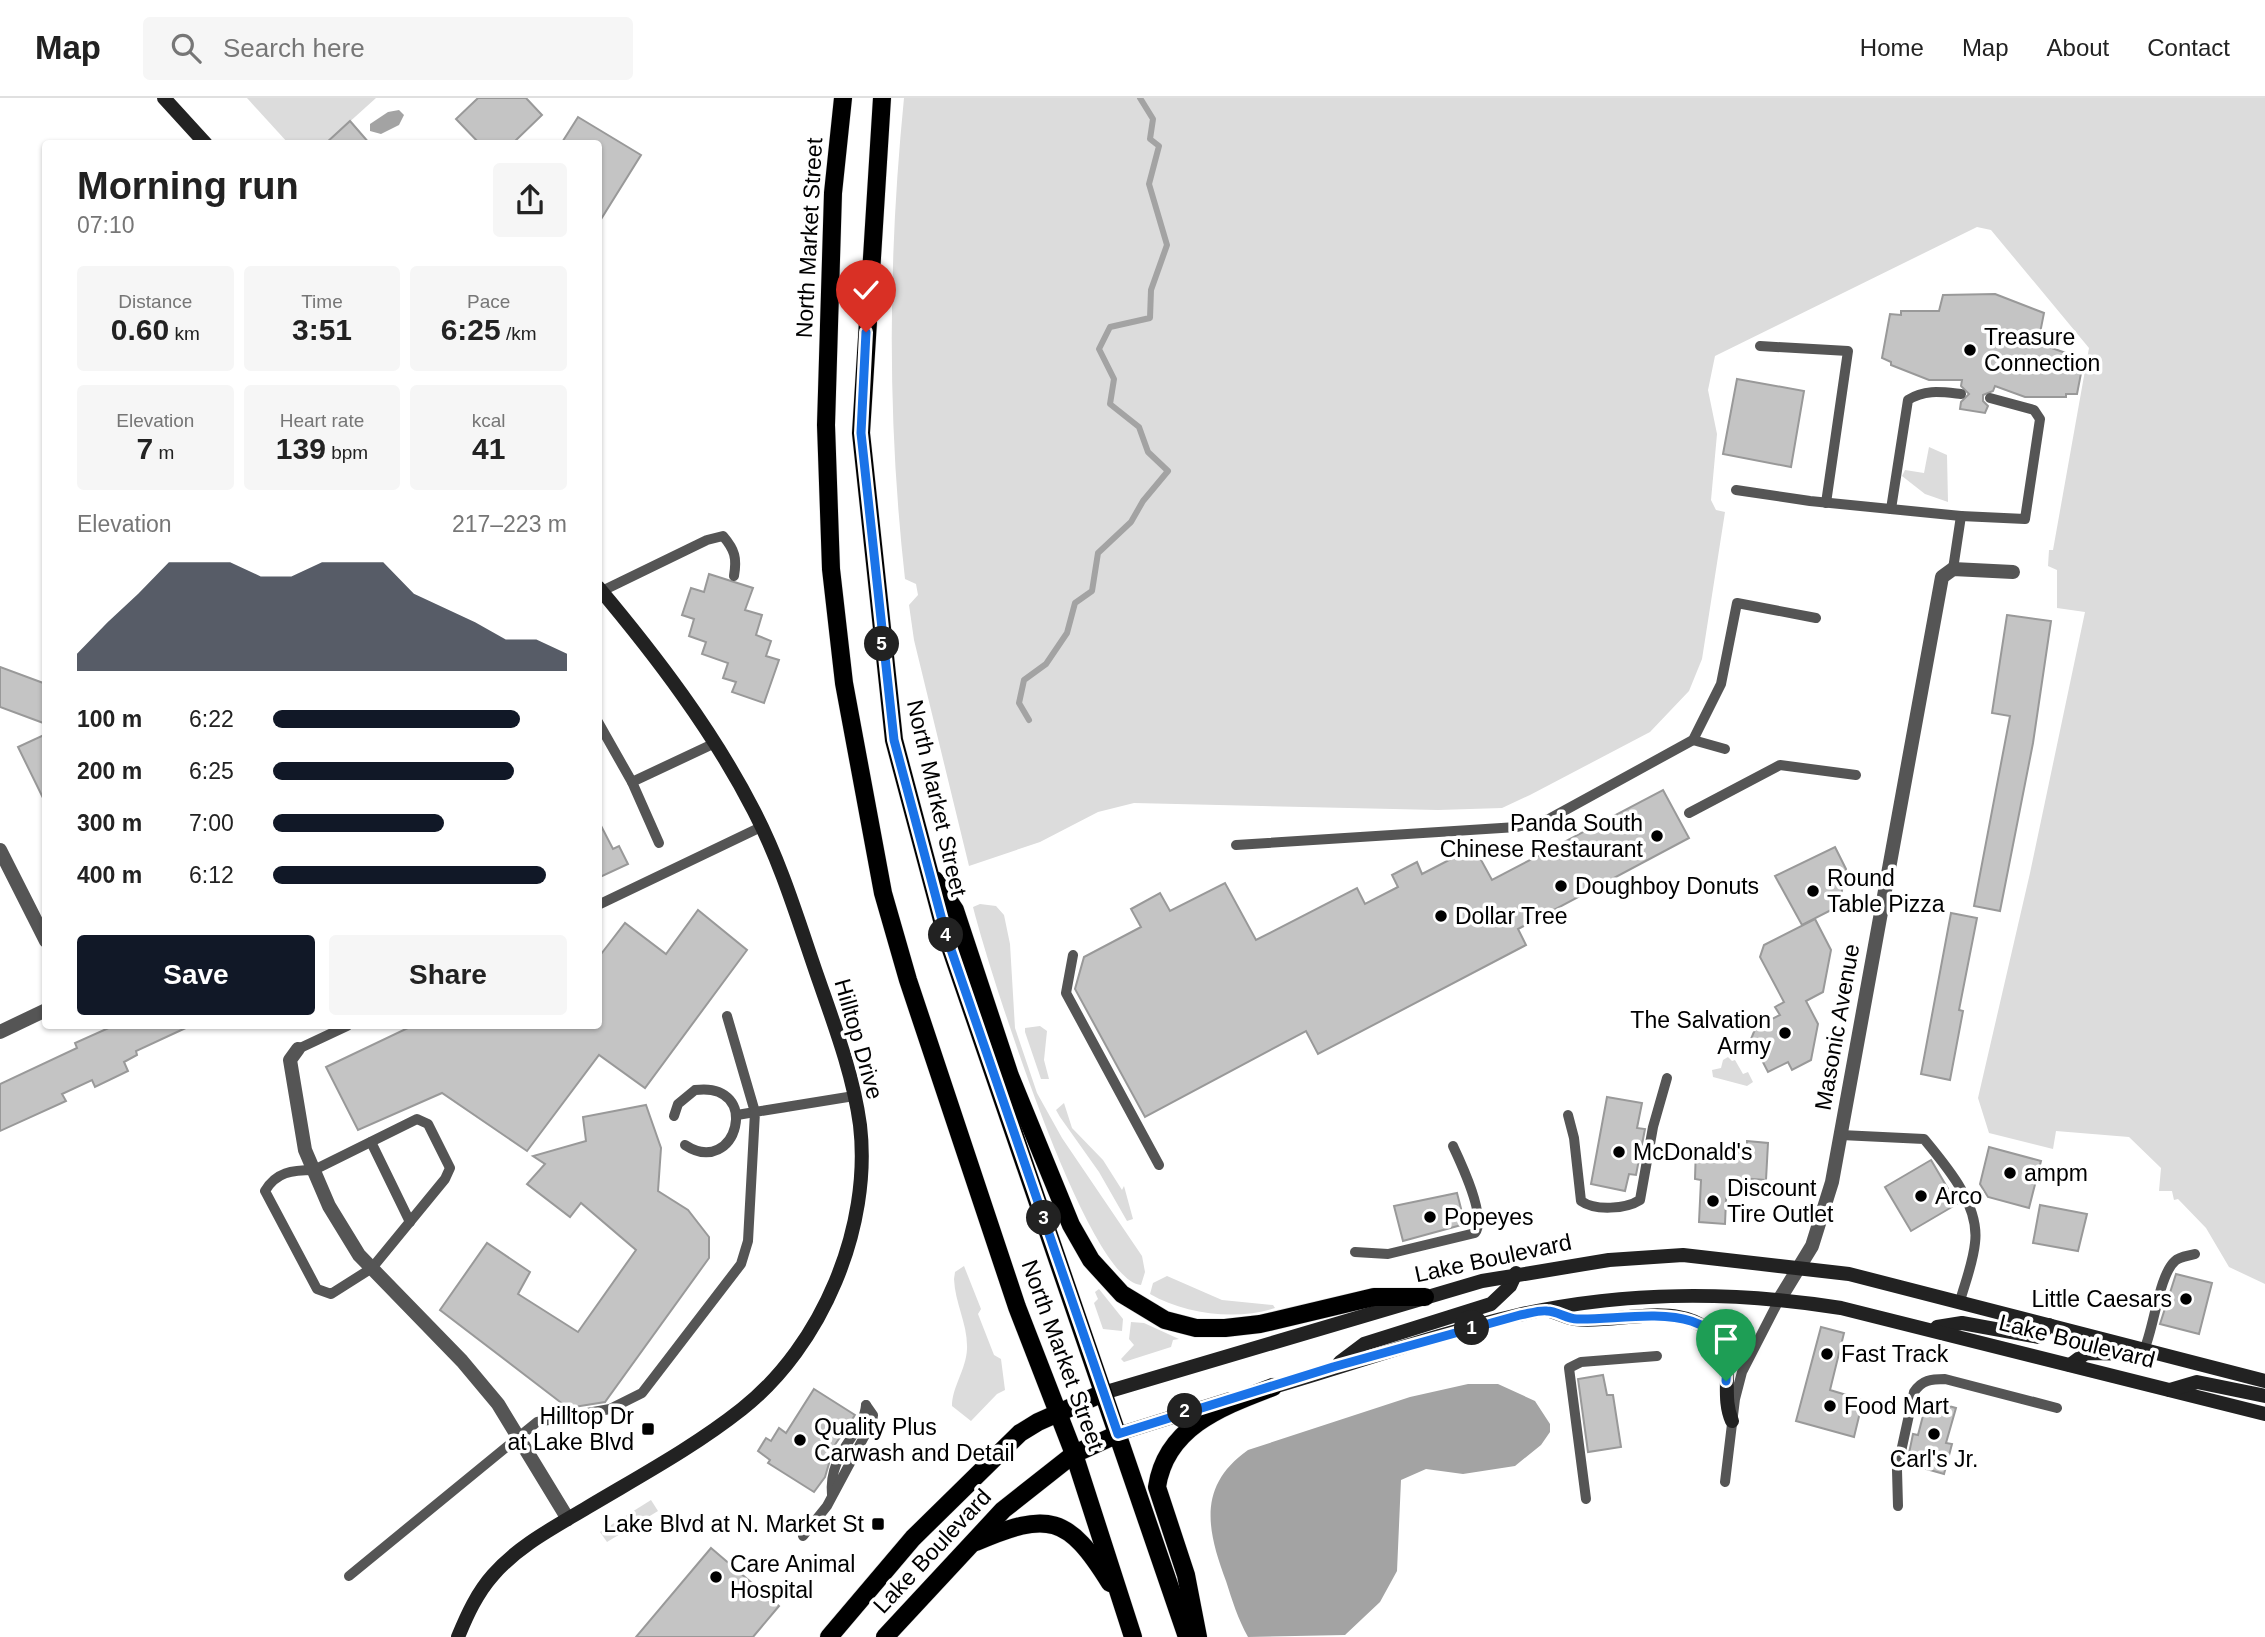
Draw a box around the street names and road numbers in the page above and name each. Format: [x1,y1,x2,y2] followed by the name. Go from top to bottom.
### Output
[791,137,827,339] street label: North Market Street
[902,697,972,899] street label: North Market Street
[1810,942,1864,1112] street label: Masonic Avenue
[829,976,889,1102] street label: Hilltop Drive
[1412,1229,1574,1287] street label: Lake Boulevard
[1016,1256,1110,1454] street label: North Market Street
[1996,1309,2158,1373] street label: Lake Boulevard
[868,1484,996,1618] street label: Lake Boulevard

